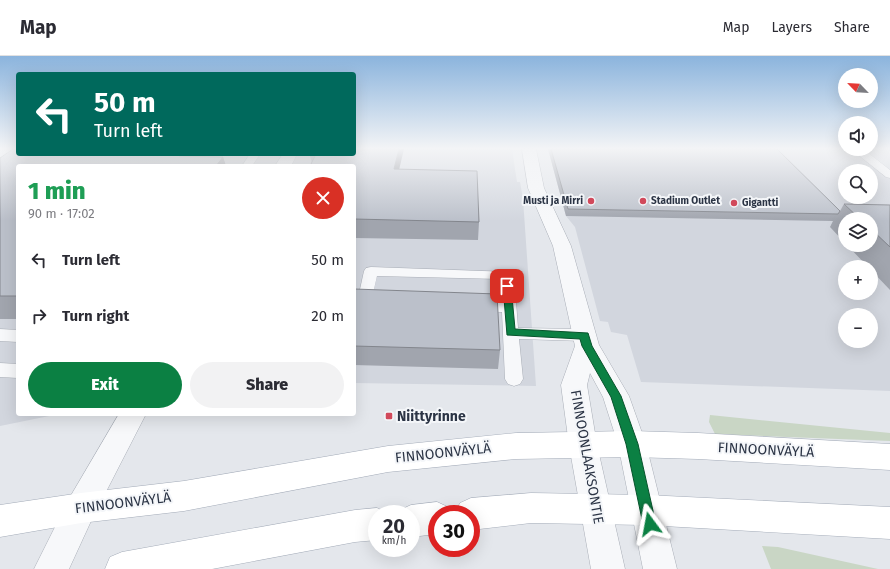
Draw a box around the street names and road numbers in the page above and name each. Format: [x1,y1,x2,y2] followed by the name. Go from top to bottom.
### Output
[567,389,607,525] street label: FINNOONLAAKSONTIE
[394,439,492,467] street label: FINNOONVÄYLÄ
[717,439,815,461] street label: FINNOONVÄYLÄ
[74,489,172,517] street label: FINNOONVÄYLÄ

